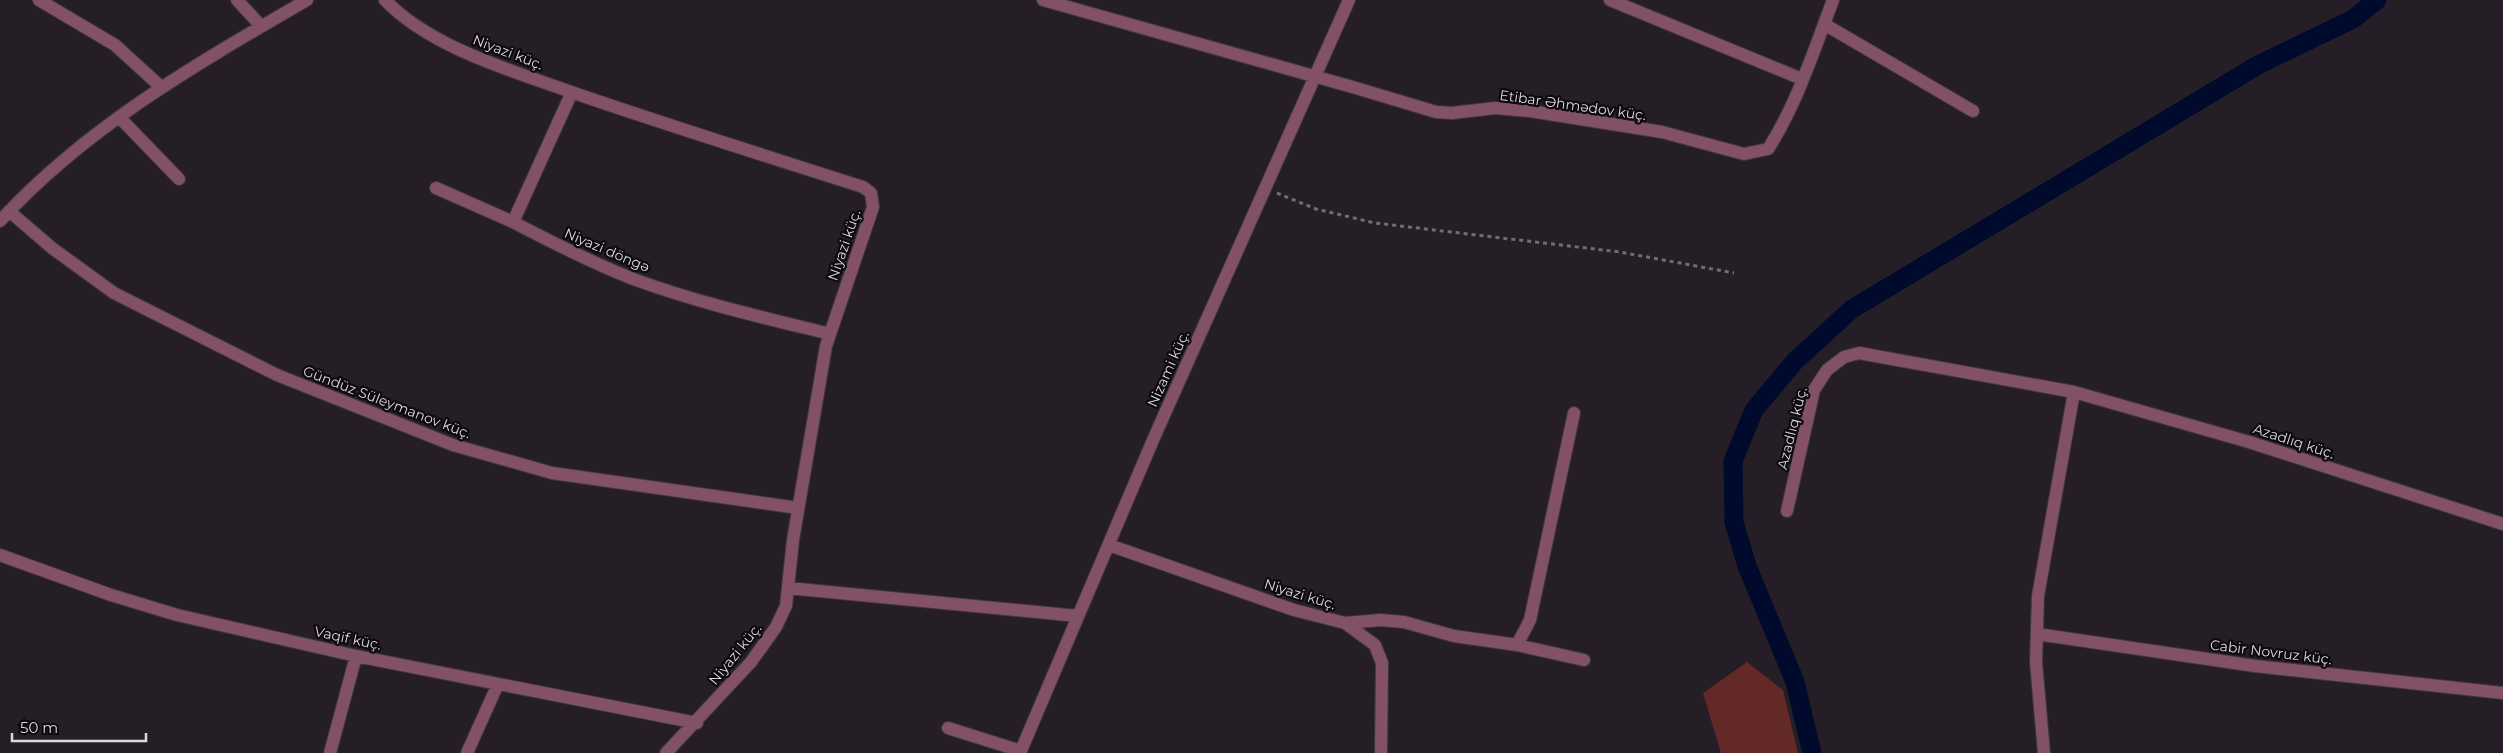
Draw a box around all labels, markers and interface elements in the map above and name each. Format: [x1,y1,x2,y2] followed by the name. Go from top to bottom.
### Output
[470,30,546,74] street label: Niyazi küç.
[1499,86,1648,124] street label: Etibar Əhmədov küç.
[823,207,865,283] street label: Niyazi küç.
[562,224,652,276] street label: Niyazi döngə
[1143,328,1193,410] street label: Nizami küç.
[301,362,473,442] street label: Gündüz Süleymanov küç.
[1773,385,1811,471] street label: Azadlıq küç.
[2251,419,2337,463] street label: Azadlıq küç.
[1262,575,1338,613] street label: Niyazi küç.
[705,620,765,688] street label: Niyazi küç.
[313,622,383,654] street label: Vaqif küç.
[2209,636,2333,668] street label: Cabir Novruz küç.
[12,710,146,742] scale bar
[20,718,58,737] text: 50 m

